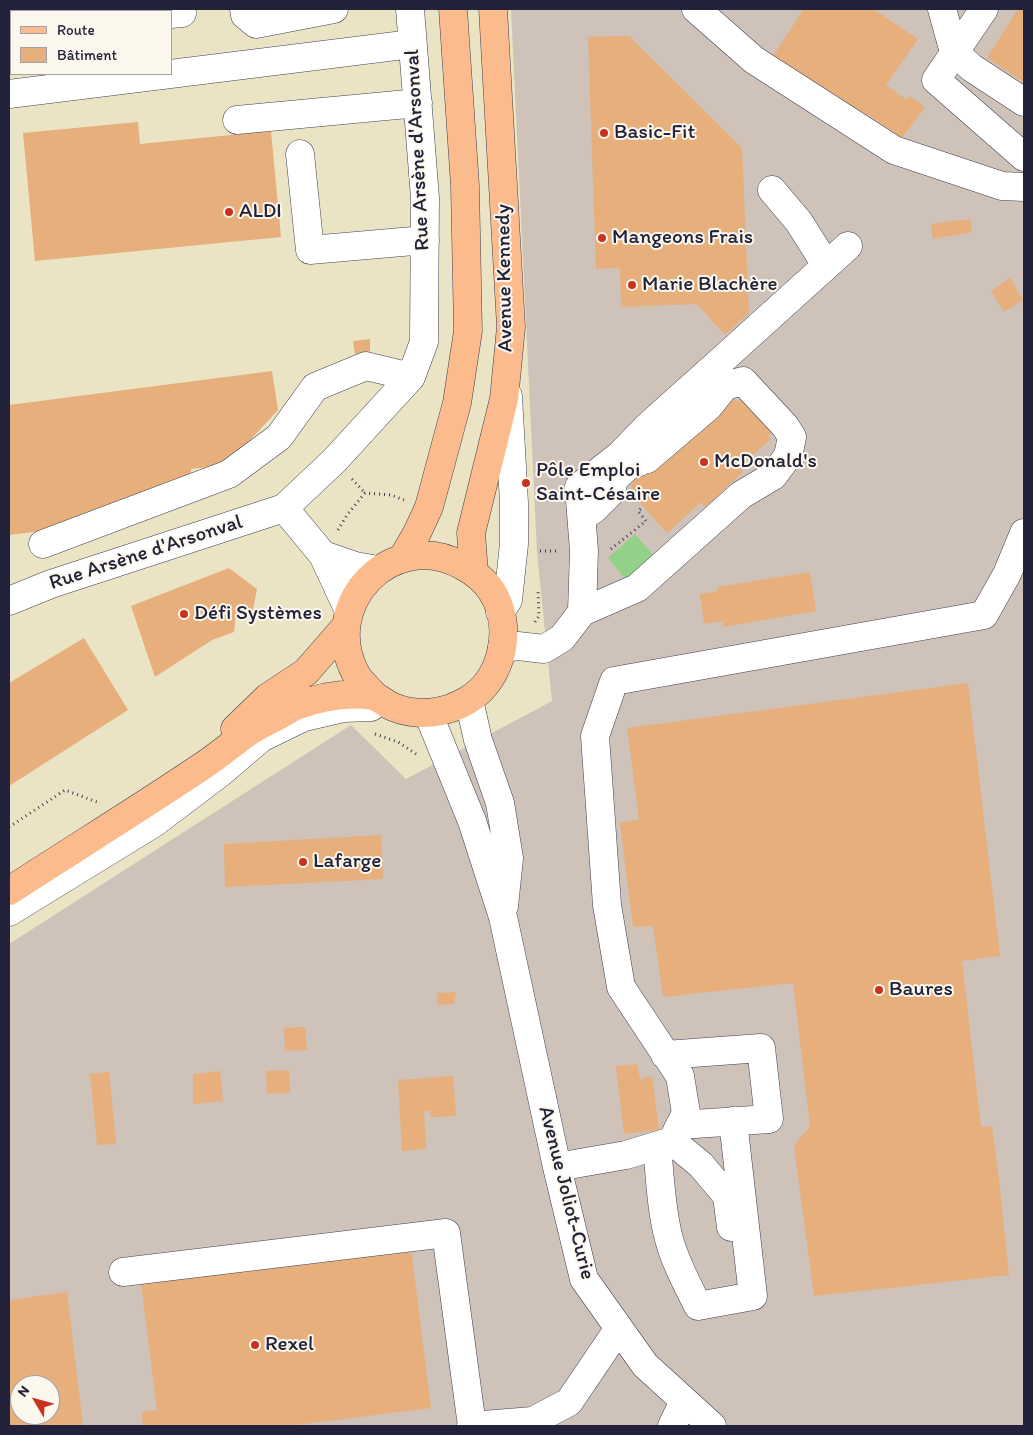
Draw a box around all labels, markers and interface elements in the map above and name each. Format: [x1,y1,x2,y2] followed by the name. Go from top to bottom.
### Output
[10,10,172,75] legend
[57,21,95,39] text: Route
[57,46,117,64] text: Bâtiment
[400,49,436,251] street label: Rue Arsène d'Arsonval
[614,120,695,146] place label: Basic-Fit
[598,127,610,139] marker: Basic-Fit
[239,199,282,225] place label: ALDI
[491,204,519,352] street label: Avenue Kennedy
[223,206,235,218] marker: ALDI
[612,225,753,251] place label: Mangeons Frais
[596,232,608,244] marker: Mangeons Frais
[642,272,778,298] place label: Marie Blachère
[626,279,638,291] marker: Marie Blachère
[714,449,817,475] place label: McDonald's
[698,456,710,468] marker: McDonald's
[536,458,660,508] place label: Pôle Emploi Saint-Césaire
[520,477,532,489] marker: Pôle Emploi Saint-Césaire
[46,510,246,596] street label: Rue Arsène d'Arsonval
[194,601,322,627] place label: Défi Systèmes
[178,608,190,620] marker: Défi Systèmes
[313,849,381,875] place label: Lafarge
[297,856,309,868] marker: Lafarge
[889,977,953,1003] place label: Baures
[873,984,885,996] marker: Baures
[532,1104,600,1282] street label: Avenue Joliot-Curie
[265,1332,314,1358] place label: Rexel
[249,1339,261,1351] marker: Rexel
[10,1375,60,1425] north arrow
[14,1382,33,1400] text: N

